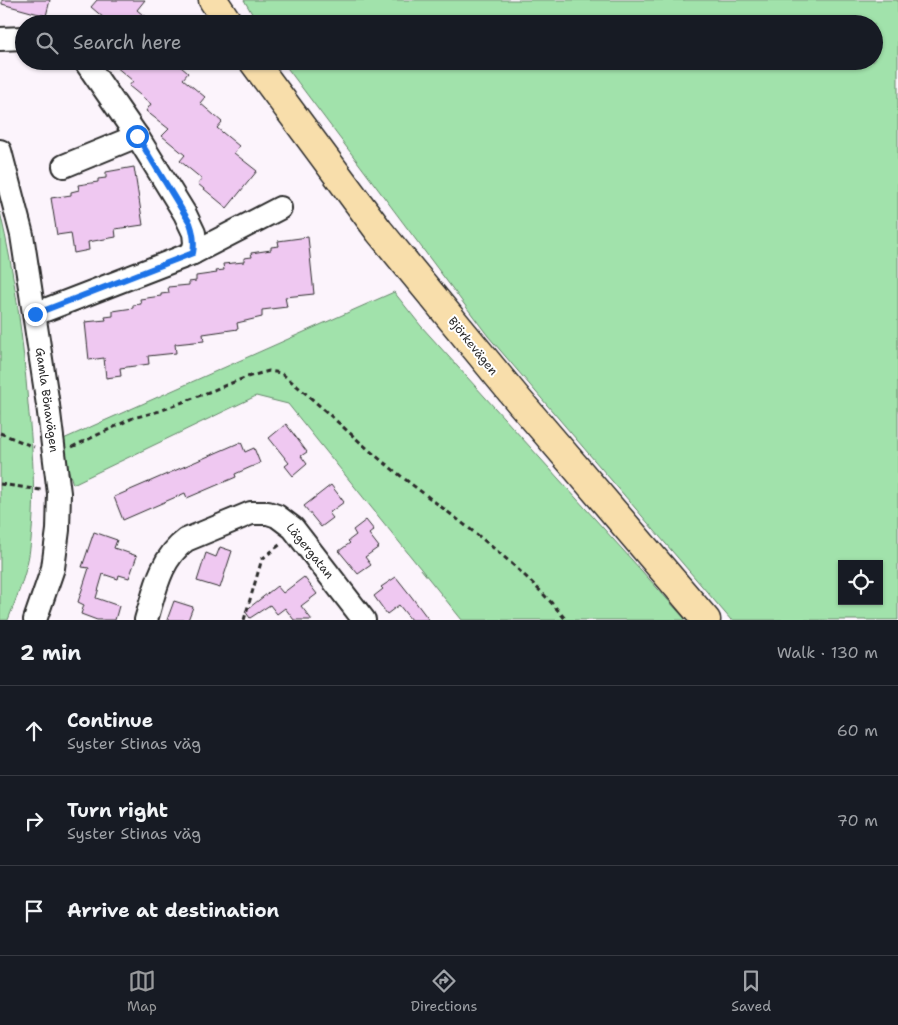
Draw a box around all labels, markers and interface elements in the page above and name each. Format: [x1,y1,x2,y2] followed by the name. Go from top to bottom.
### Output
[15,15,883,70] search box
[33,29,61,57] icon: search
[73,30,182,55] text: Search here
[126,125,149,148] route start
[24,303,47,326] route end
[445,314,501,378] street label: Björkevägen
[32,347,62,453] street label: Gamla Bönavägen
[283,520,337,582] street label: Lägergatan
[838,560,883,605] map controls
[838,560,883,605] button: locate
[20,639,81,667] text: 2 min
[777,642,878,663] text: Walk · 130 m
[67,708,153,733] text: Continue
[20,717,48,745] icon: ahead
[837,720,878,741] text: 60 m
[67,733,201,754] text: Syster Stinas väg
[67,798,168,823] text: Turn right
[20,807,48,835] icon: right
[837,810,878,831] text: 70 m
[67,823,201,844] text: Syster Stinas väg
[20,897,48,925] icon: arrive
[67,898,279,923] text: Arrive at destination
[127,967,157,1015] tab: Map
[411,967,477,1015] tab: Directions
[731,967,771,1015] tab: Saved

